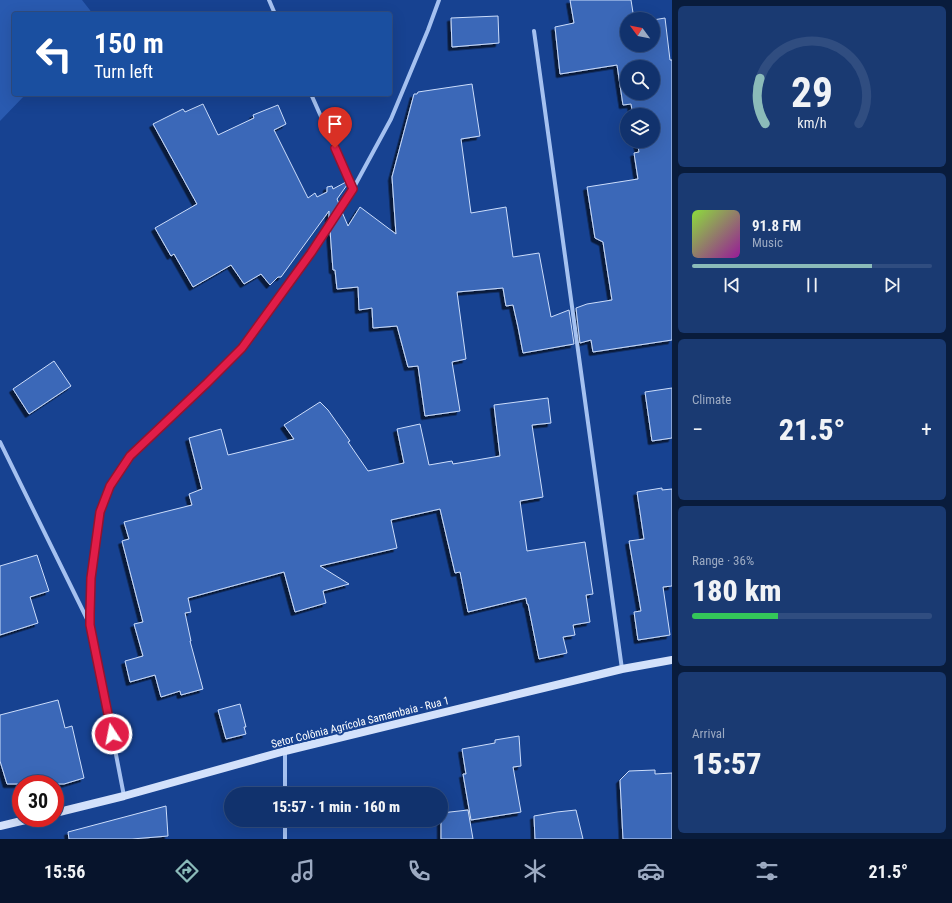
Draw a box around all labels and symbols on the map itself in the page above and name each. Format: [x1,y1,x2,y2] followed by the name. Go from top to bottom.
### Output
[620,12,660,52] north arrow
[318,107,352,148] pin
[270,694,450,751] street label: Setor Colônia Agrícola Samambaia - Rua 1
[91,713,133,755] position arrow
[12,775,64,827] speed limit sign: 30

